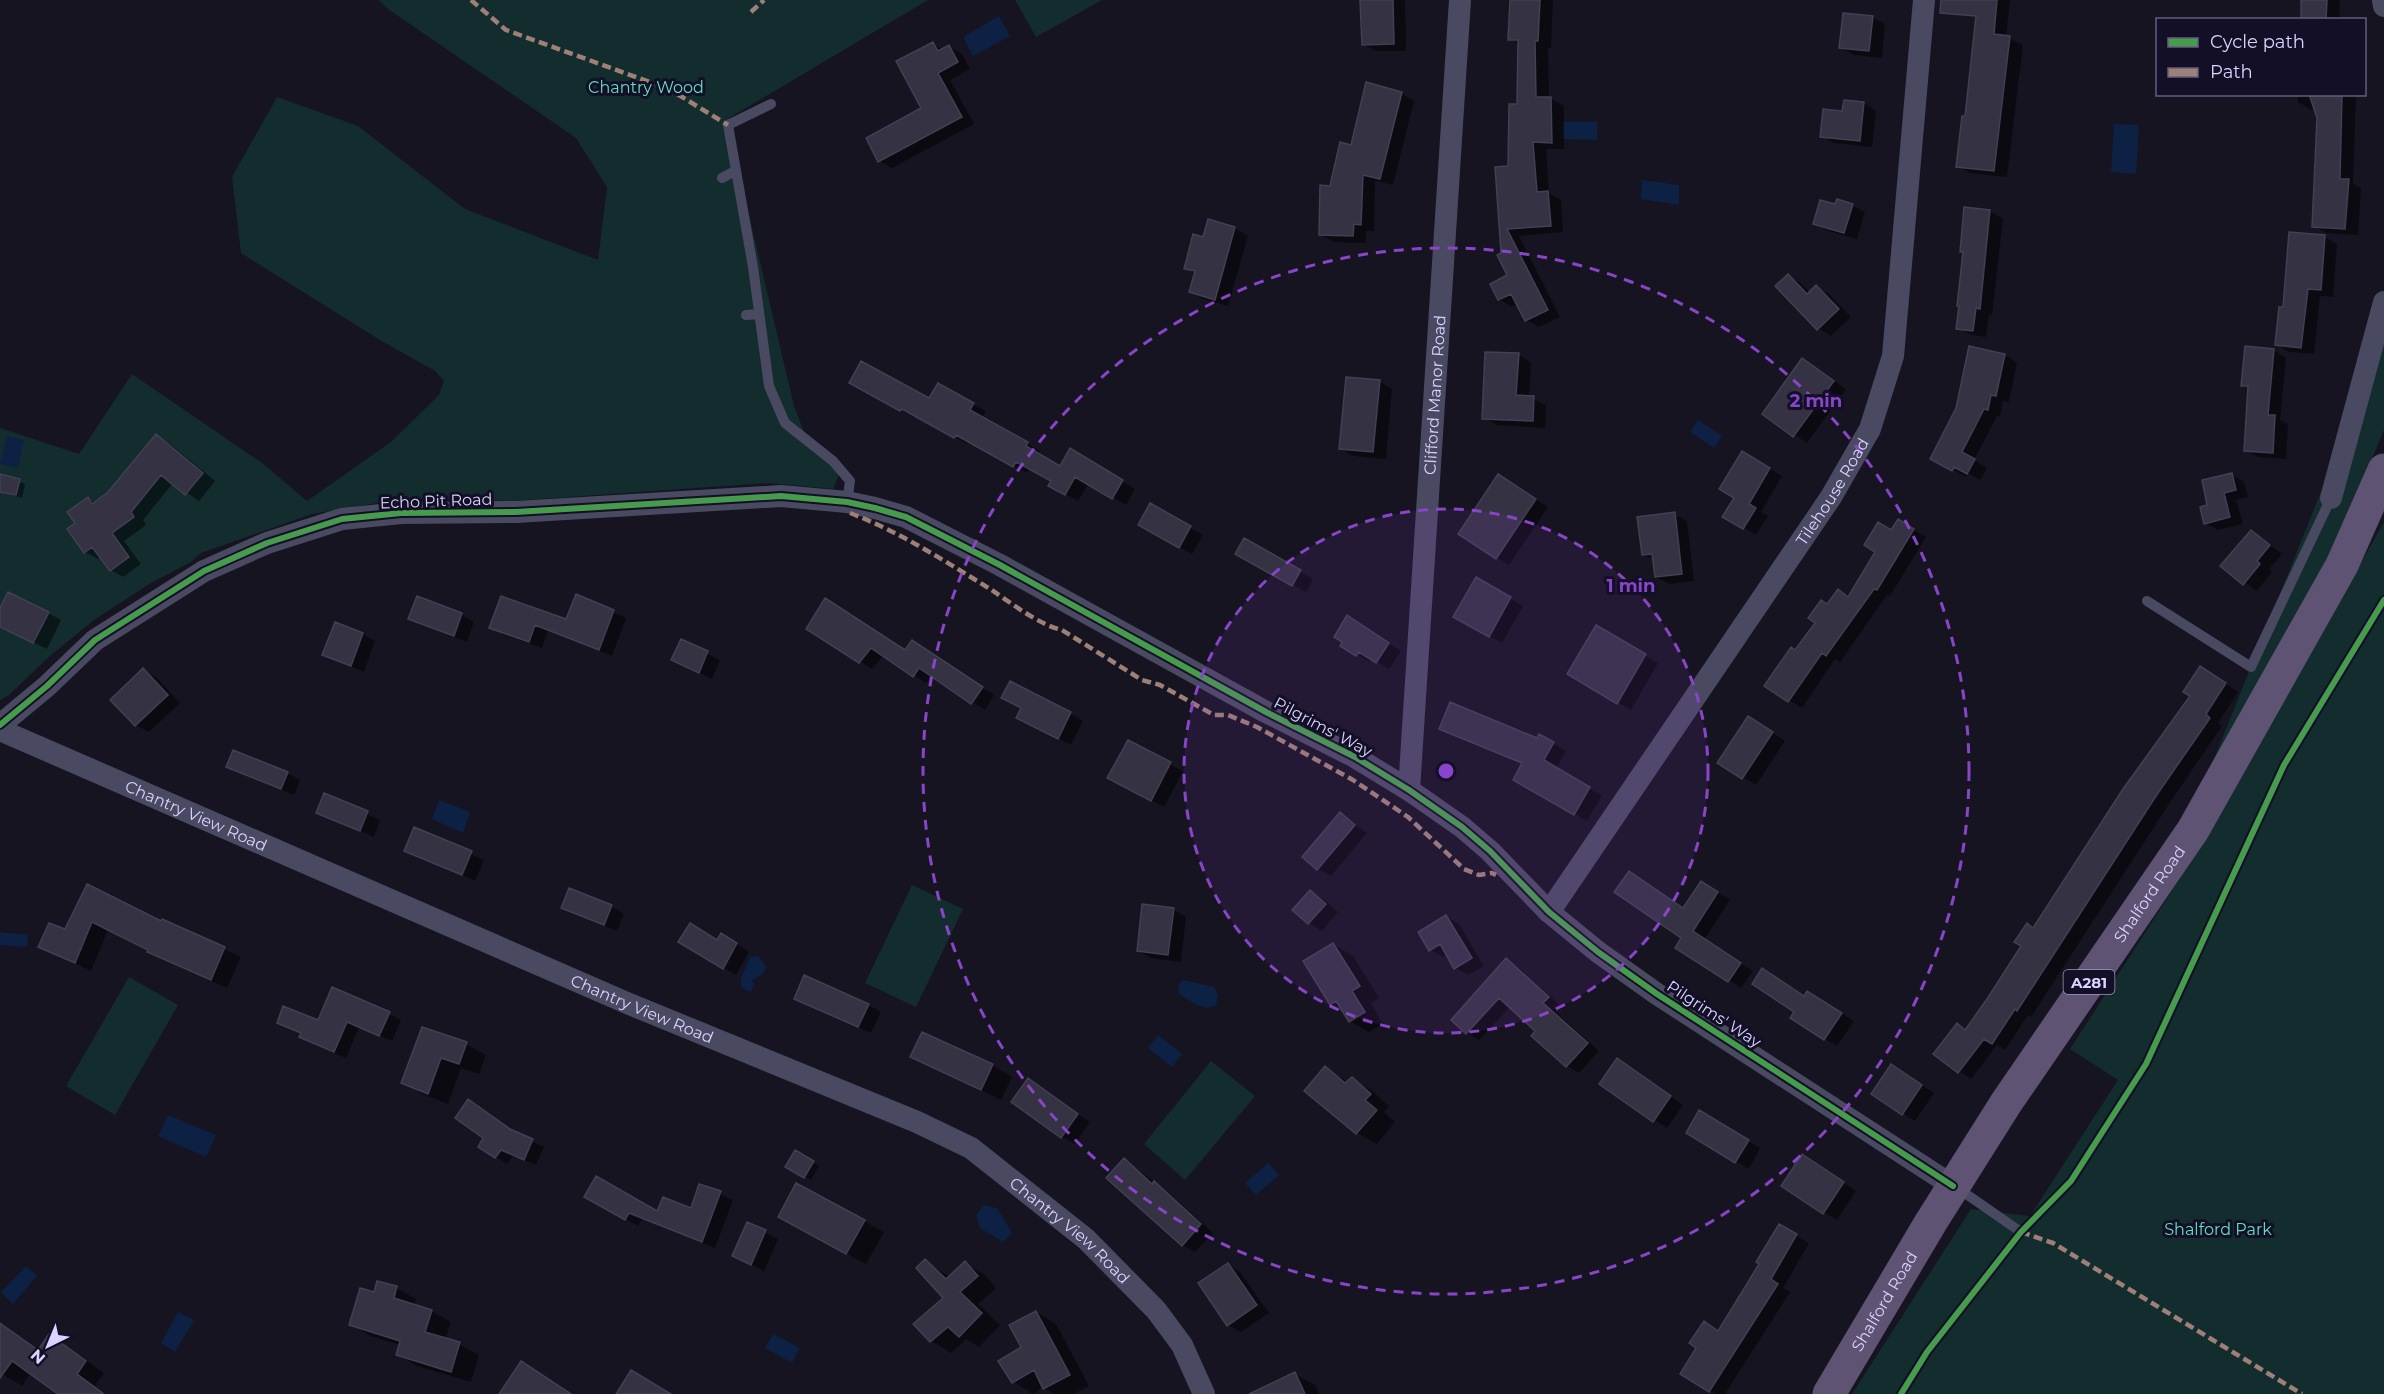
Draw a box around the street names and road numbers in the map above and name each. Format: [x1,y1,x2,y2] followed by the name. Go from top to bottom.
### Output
[1420,314,1449,475] street label: Clifford Manor Road
[1792,435,1872,549] street label: Tilehouse Road
[379,490,493,512] street label: Echo Pit Road
[1271,693,1376,761] street label: Pilgrims' Way
[122,776,270,855] street label: Chantry View Road
[2109,842,2189,946] street label: Shalford Road
[568,970,716,1047] street label: Chantry View Road
[2064,970,2114,994] road number: A281
[1663,976,1765,1052] street label: Pilgrims' Way
[1006,1173,1134,1287] street label: Chantry View Road
[1847,1248,1921,1355] street label: Shalford Road

